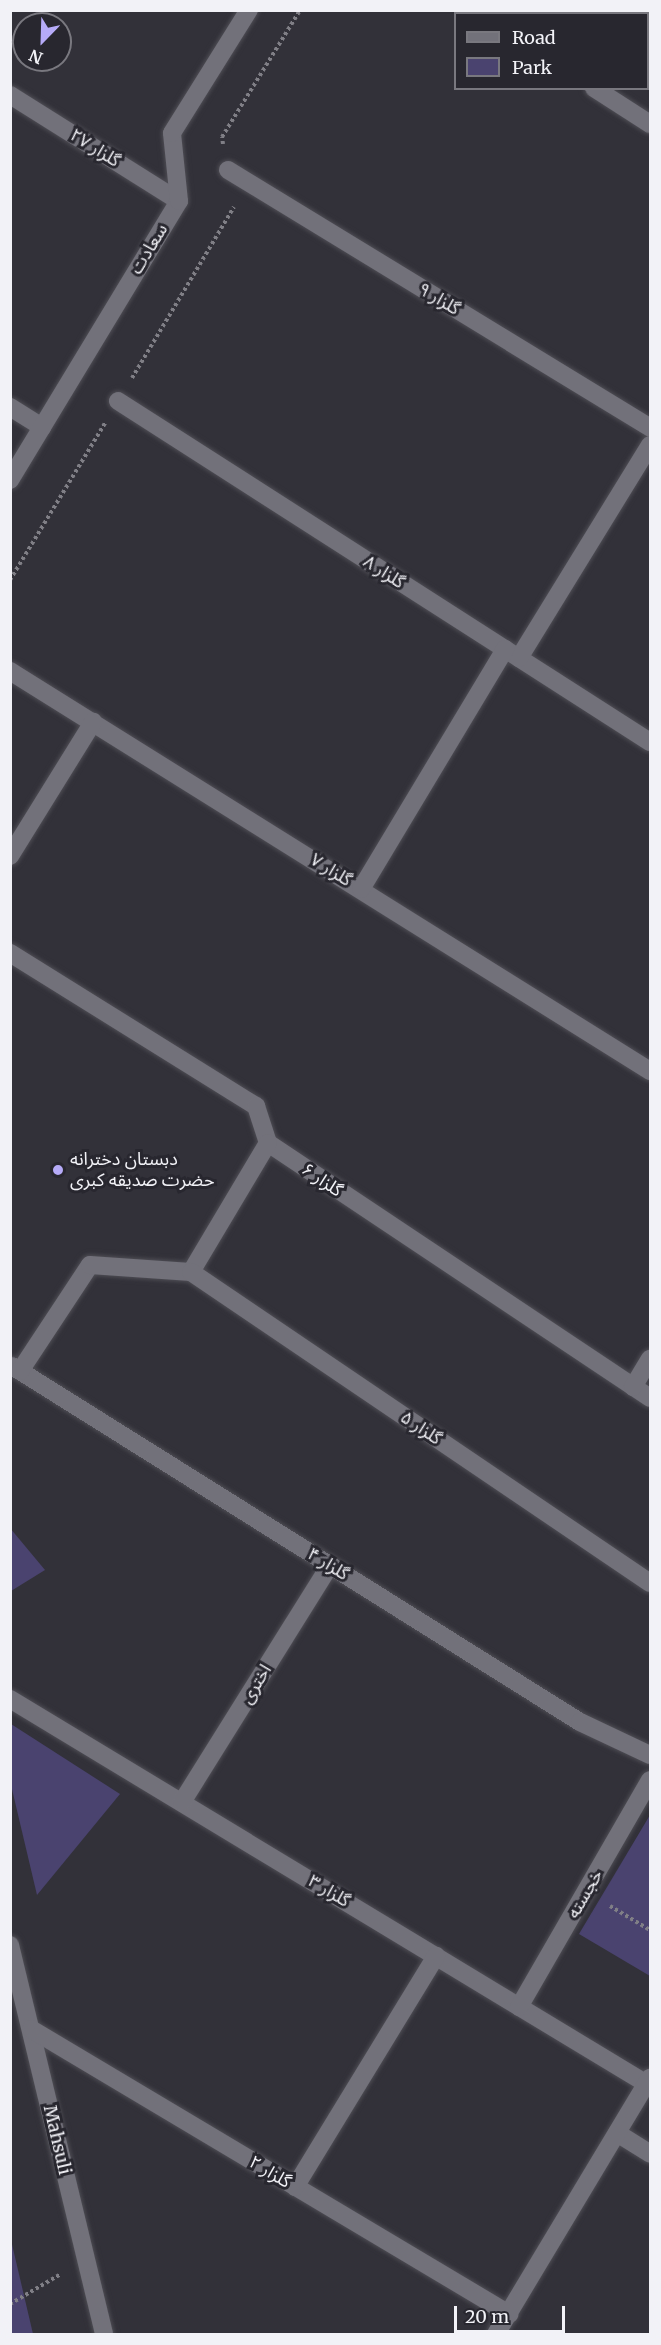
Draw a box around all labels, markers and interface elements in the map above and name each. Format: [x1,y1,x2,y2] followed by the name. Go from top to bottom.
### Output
[12,12,72,72] north arrow
[454,12,649,90] legend
[512,26,556,49] text: Road
[26,45,45,68] text: N
[512,56,552,79] text: Park
[66,124,124,172] street label: گلزار ۲۷
[126,220,172,278] street label: سعادت
[414,278,464,320] street label: گلزار ۹
[359,551,409,593] street label: گلزار ۸
[306,849,356,891] street label: گلزار ۷
[70,1149,214,1192] place label: دبستان دخترانه حضرت صدیقه کبری
[297,1158,347,1202] street label: گلزار ۶
[51,1163,65,1177] marker: دبستان دخترانه حضرت صدیقه کبری
[396,1406,446,1450] street label: گلزار ۵
[303,1543,353,1585] street label: گلزار ۴
[236,1660,276,1708] street label: اختری
[562,1866,608,1922] street label: خجسته
[304,1870,354,1912] street label: گلزار ۳
[39,2103,75,2177] street label: Mahsuli
[245,2151,295,2193] street label: گلزار ۲
[457,2294,568,2332] scale bar
[465,2305,509,2328] text: 20 m

